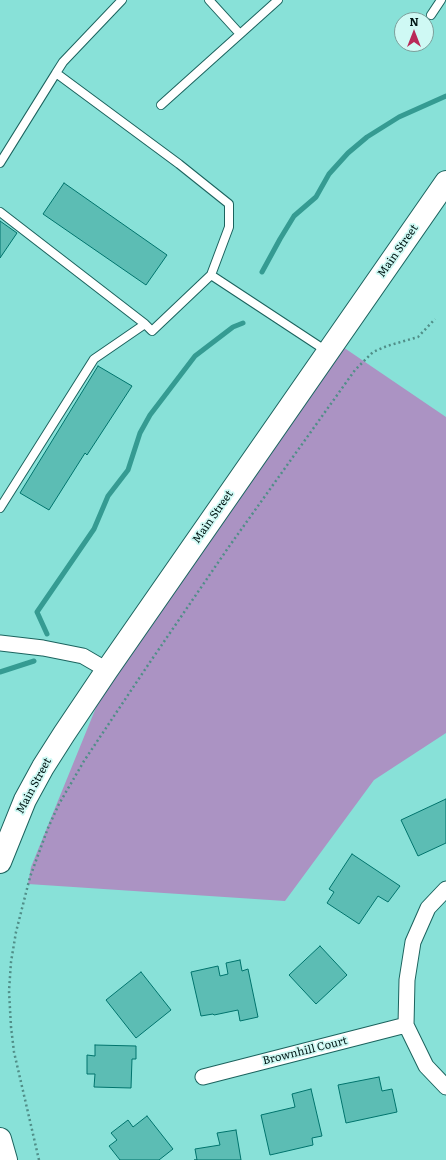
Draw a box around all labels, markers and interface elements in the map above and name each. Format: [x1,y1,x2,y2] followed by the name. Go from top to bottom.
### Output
[394,12,434,52] north arrow
[409,13,419,29] text: N
[375,222,421,280] street label: Main Street
[190,488,236,546] street label: Main Street
[14,756,54,816] street label: Main Street
[261,1034,349,1068] street label: Brownhill Court

